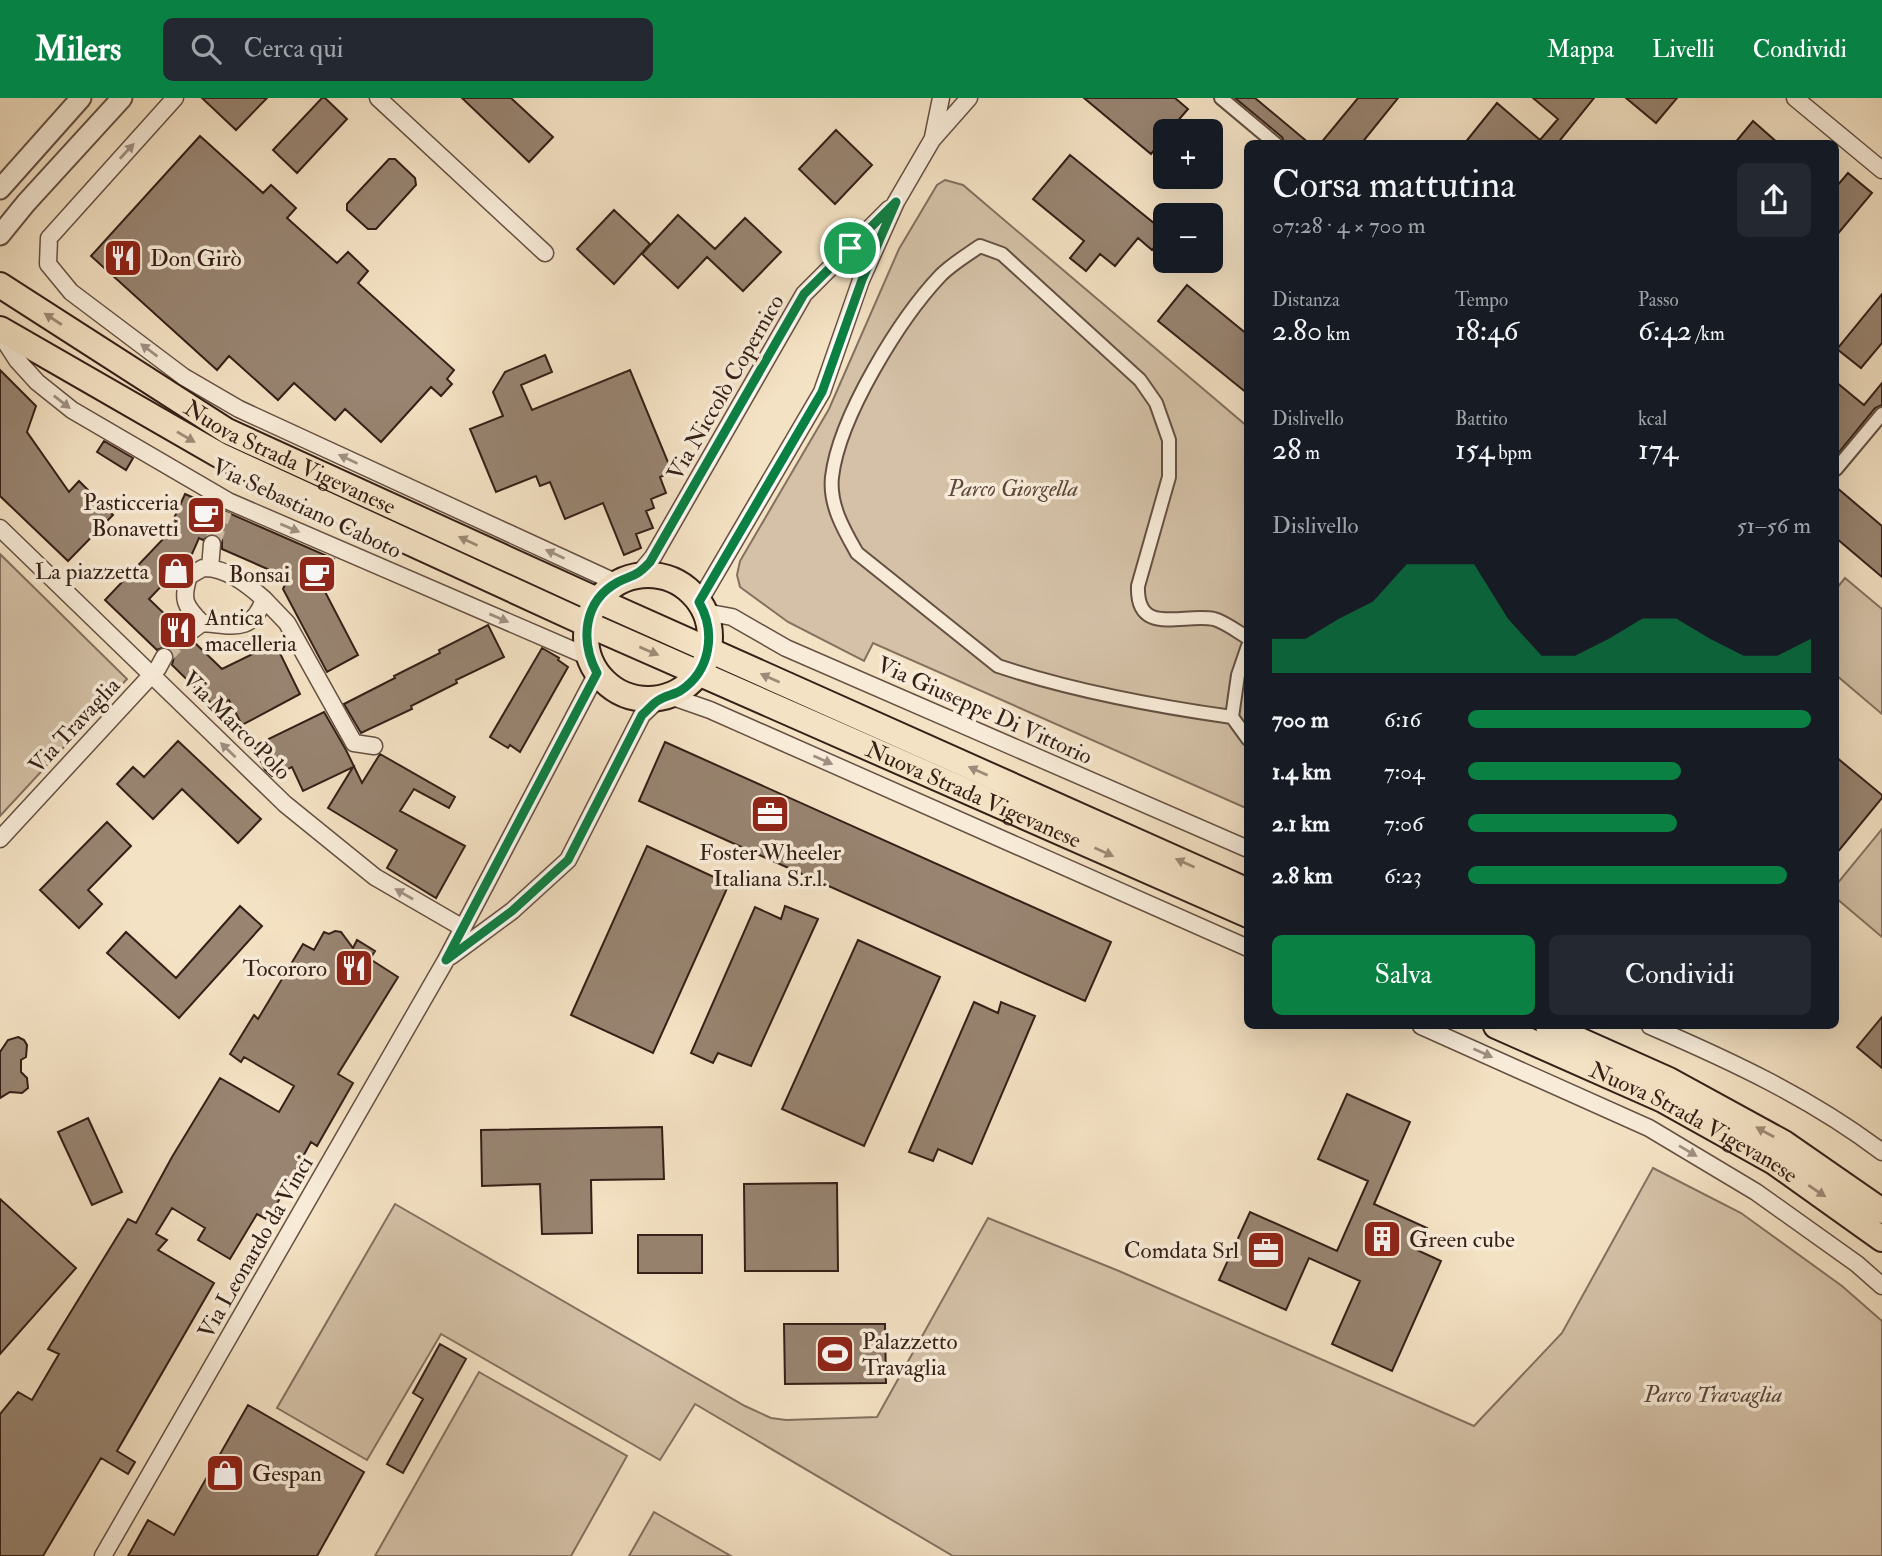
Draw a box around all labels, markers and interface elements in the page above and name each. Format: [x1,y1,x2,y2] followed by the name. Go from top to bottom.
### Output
[163,18,653,81] search box
[35,29,121,70] text: Milers
[187,30,225,68] icon: search
[243,33,344,65] text: Cerca qui
[1547,34,1614,65] text: Mappa
[1652,34,1715,65] text: Livelli
[1753,34,1847,65] text: Condividi
[1153,119,1223,273] map controls
[1153,119,1223,189] button: +
[118,143,134,160] one-way arrow
[1272,161,1516,209] text: Corsa mattutina
[1737,163,1811,237] button: share
[1153,203,1223,273] button: −
[1272,211,1426,240] text: 07:28 · 4 × 700 m
[820,218,880,278] pin
[831,229,869,267] icon: arrive
[102,237,144,279] restaurant icon: Don Girò
[150,244,242,273] place label: Don Girò
[1272,288,1340,312] text: Distanza
[1455,288,1508,312] text: Tempo
[1638,288,1679,312] text: Passo
[660,289,791,486] street label: Via Niccolò Copernico
[1272,312,1323,349] text: 2.80
[1455,312,1519,349] text: 18:46
[1638,312,1692,349] text: 6:42
[43,313,62,326] one-way arrow
[1323,322,1350,346] text: km
[1692,322,1725,346] text: /km
[140,344,158,358] one-way arrow
[178,393,401,521] street label: Nuova Strada Vigevanese
[52,394,70,409] one-way arrow
[1272,407,1344,431] text: Dislivello
[1455,407,1508,431] text: Battito
[1638,407,1667,431] text: kcal
[177,431,196,443] one-way arrow
[1272,431,1301,468] text: 28
[1455,431,1494,468] text: 154
[1638,431,1678,468] text: 174
[1301,441,1320,465] text: m
[1494,441,1532,465] text: bpm
[208,452,406,565] street label: Via Sebastiano Caboto
[338,453,358,465] one-way arrow
[947,474,1078,503] park label: Parco Giorgella
[83,488,180,543] place label: Pasticceria Bonavetti
[185,494,227,536] cafe icon: Pasticceria Bonavetti
[1272,511,1359,540] text: Dislivello
[1737,511,1811,540] text: 51–56 m
[280,523,301,534] one-way arrow
[458,535,479,546] one-way arrow
[545,548,565,560] one-way arrow
[155,550,197,592] shop icon: La piazzetta
[296,553,338,595] cafe icon: Bonsai
[35,557,150,587] place label: La piazzetta
[229,560,290,589] place label: Bonsai
[204,603,297,658] place label: Antica macelleria
[157,609,199,651] restaurant icon: Antica macelleria
[489,613,510,624] one-way arrow
[639,646,660,657] one-way arrow
[872,650,1097,772] street label: Via Giuseppe Di Vittorio
[176,665,297,786] street label: Via Marco Polo
[23,671,127,779] street label: Via Travaglia
[760,672,780,684] one-way arrow
[1272,705,1329,734] text: 700 m
[1384,705,1421,734] text: 6:16
[861,735,1086,855] street label: Nuova Strada Vigevanese
[220,743,237,759] one-way arrow
[813,754,833,766] one-way arrow
[1272,757,1331,786] text: 1.4 km
[1384,757,1424,786] text: 7:04
[968,765,988,777] one-way arrow
[749,793,791,835] office icon: Foster Wheeler Italiana S.r.l.
[1272,809,1330,838] text: 2.1 km
[1384,809,1424,838] text: 7:06
[699,838,842,893] place label: Foster Wheeler Italiana S.r.l.
[1094,846,1114,858] one-way arrow
[1175,857,1196,868] one-way arrow
[1272,861,1333,890] text: 2.8 km
[1384,861,1422,890] text: 6:23
[394,888,414,900] one-way arrow
[1272,935,1535,1015] button: Salva
[1549,935,1811,1015] button: Condividi
[333,947,375,989] restaurant icon: Tocororo
[242,954,327,983] place label: Tocororo
[1473,1047,1493,1059] one-way arrow
[1585,1055,1804,1190] street label: Nuova Strada Vigevanese
[1755,1126,1774,1138] one-way arrow
[1678,1145,1697,1158] one-way arrow
[191,1151,320,1344] street label: Via Leonardo da Vinci
[1808,1184,1826,1198] one-way arrow
[1361,1218,1403,1260] building icon: Green cube
[1409,1225,1515,1254] place label: Green cube
[1245,1229,1287,1271] office icon: Comdata Srl
[1124,1236,1239,1265] place label: Comdata Srl
[862,1327,958,1382] place label: Palazzetto Travaglia
[814,1333,856,1375] sports icon: Palazzetto Travaglia
[1643,1380,1783,1409] park label: Parco Travaglia
[204,1452,246,1494] shop icon: Gespan
[252,1459,322,1489] place label: Gespan

